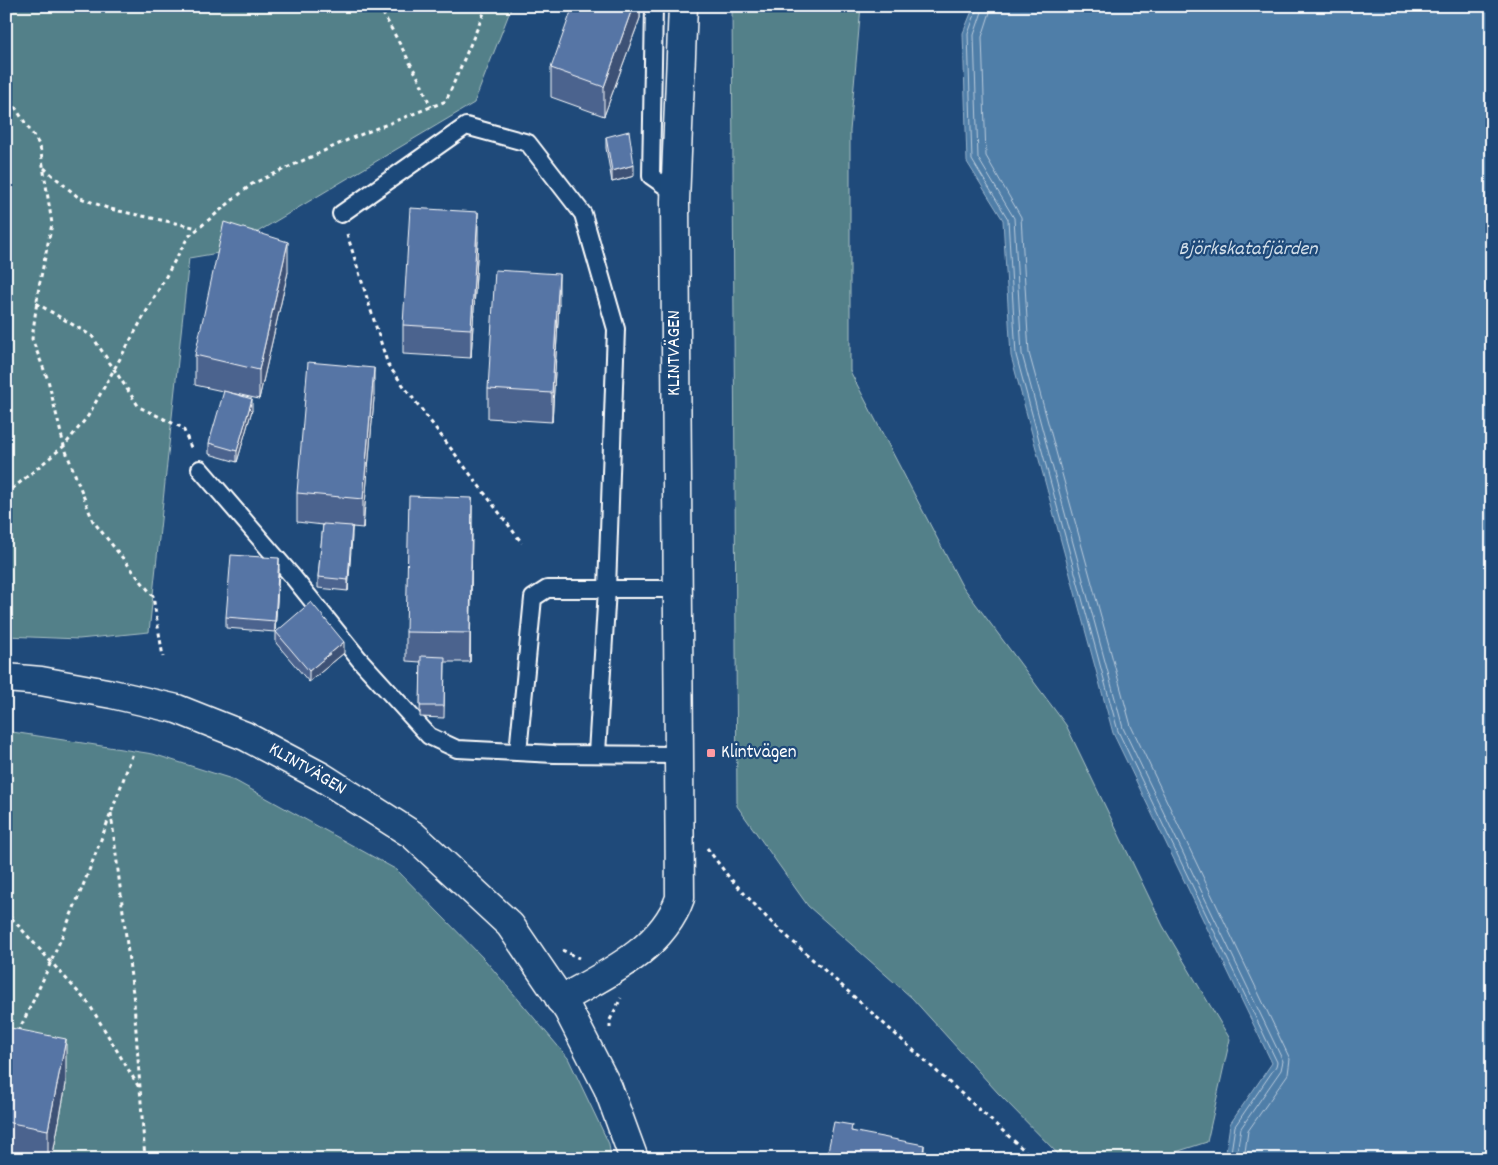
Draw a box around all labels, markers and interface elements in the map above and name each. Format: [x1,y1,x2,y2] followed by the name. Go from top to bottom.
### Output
[1178,236,1318,264] water label: Björkskatafjärden
[662,310,689,396] street label: KLINTVÄGEN
[263,737,351,803] street label: KLINTVÄGEN
[721,740,796,767] place label: Klintvägen
[705,747,717,759] marker: Klintvägen

